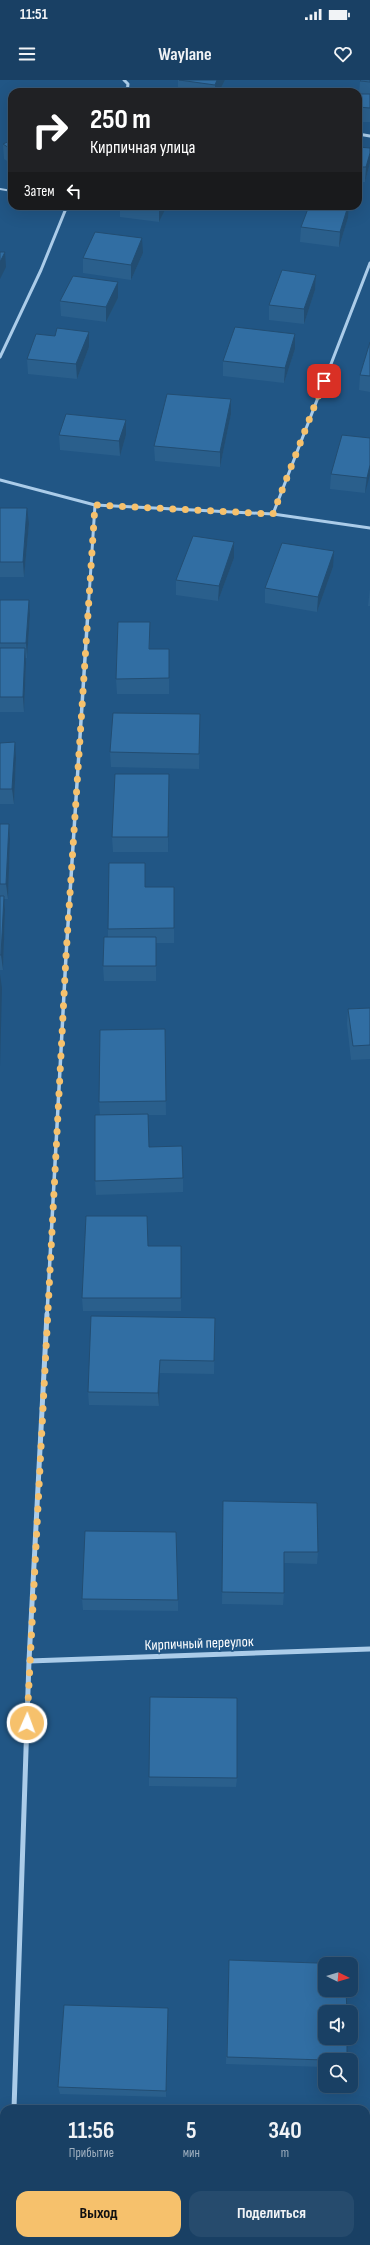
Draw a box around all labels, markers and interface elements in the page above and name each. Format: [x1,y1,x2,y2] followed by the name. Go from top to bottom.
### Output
[20,5,48,24] text: 11:51
[16,43,38,65] icon: menu
[332,43,354,65] icon: heart
[158,44,212,65] text: Waylane
[90,103,151,136] text: 250 m
[24,104,76,156] icon: right
[90,137,195,158] text: Кирпичная улица
[63,180,85,202] icon: left
[24,182,55,201] text: Затем
[307,364,341,398] pin
[313,370,335,392] icon: arrive
[144,1632,254,1655] street label: Кирпичный переулок
[6,1702,48,1744] position arrow
[318,1957,358,1997] north arrow
[318,1957,358,2093] map controls
[318,2005,358,2045] button: sound
[318,2053,358,2093] button: search
[68,2116,114,2145] text: 11:56
[186,2116,197,2145] text: 5
[268,2116,302,2145] text: 340
[69,2145,114,2161] text: Прибытие
[183,2145,200,2161] text: мин
[281,2145,289,2161] text: m
[16,2191,181,2237] button: Выход
[189,2191,354,2237] button: Поделиться

